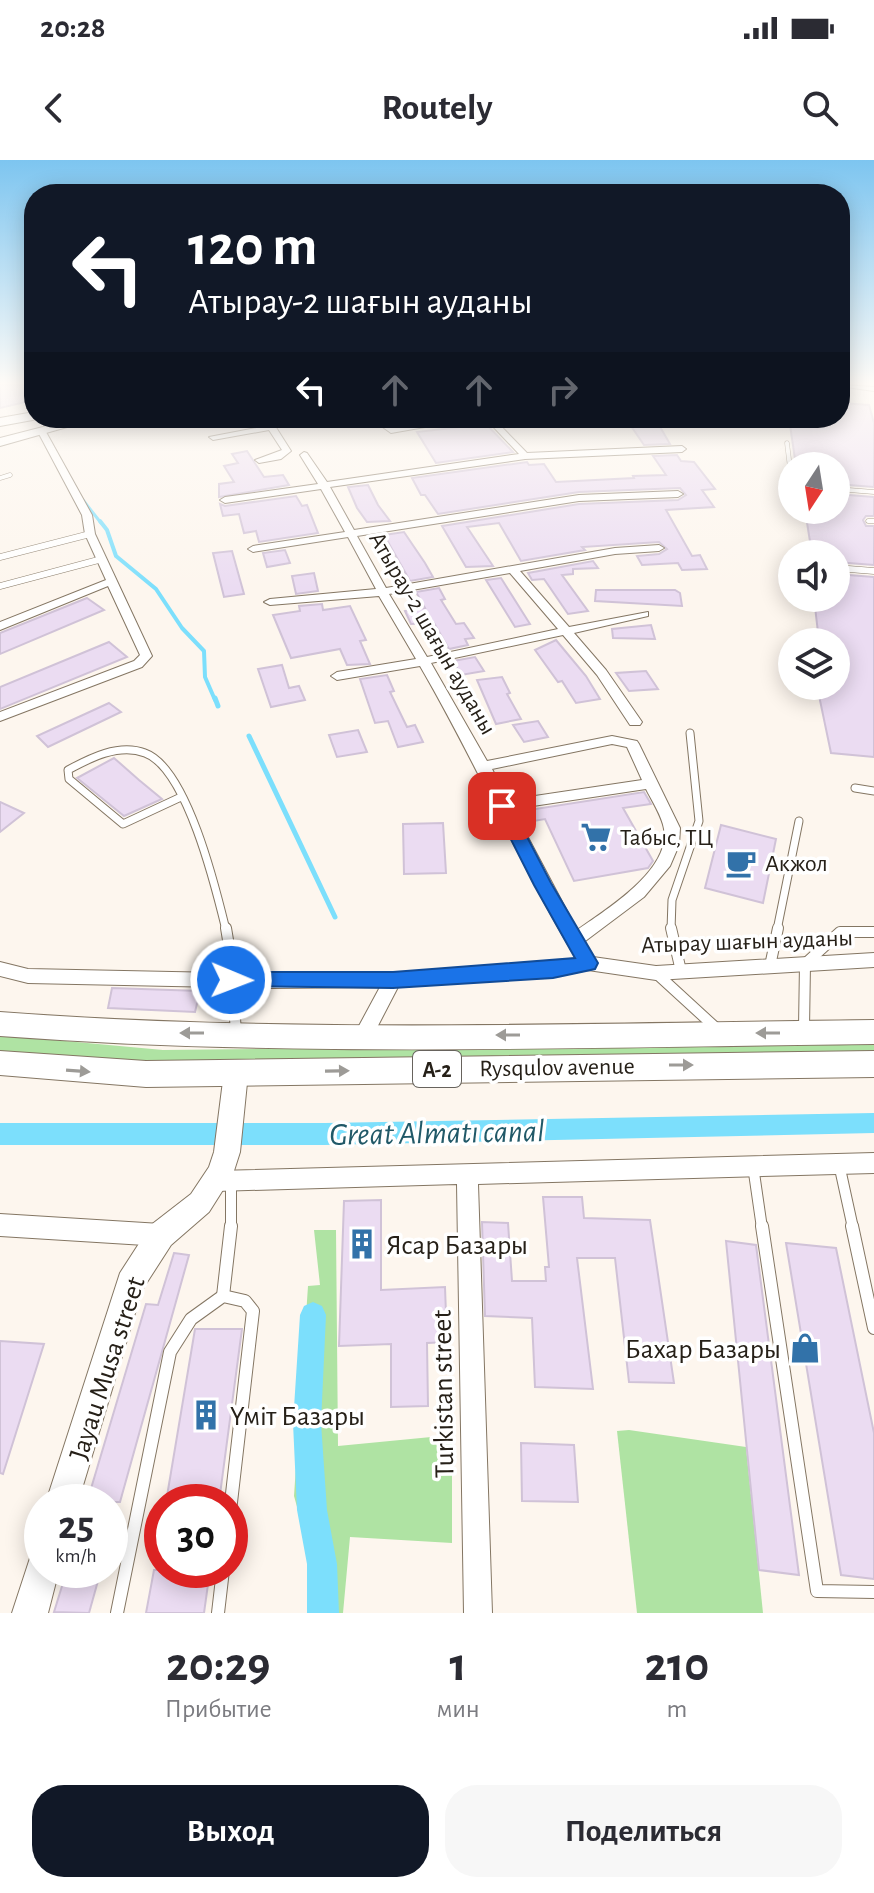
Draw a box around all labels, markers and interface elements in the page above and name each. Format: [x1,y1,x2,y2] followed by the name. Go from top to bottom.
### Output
[40,13,106,43] text: 20:28
[32,86,76,130] icon: back
[798,86,842,130] icon: search
[382,90,492,126] text: Routely
[56,216,160,320] icon: left
[188,219,317,275] text: 120 m
[188,284,533,320] text: Атырау-2 шағын ауданы
[289,368,333,412] icon: left
[373,368,417,412] icon: ahead
[457,368,501,412] icon: ahead
[541,368,585,412] icon: right
[778,452,850,524] north arrow
[778,452,850,700] map controls
[364,528,500,739] street label: Атырау-2 шағын ауданы
[778,540,850,612] button: sound
[778,628,850,700] button: layers
[468,772,536,840] pin
[480,784,524,828] icon: arrive
[579,820,613,854] supermarket icon: Табыс, ТЦ
[620,826,713,850] place label: Табыс, ТЦ
[724,846,758,880] cafe icon: Акжол
[765,852,828,876] place label: Акжол
[641,926,854,958] street label: Атырау шағын ауданы
[189,938,273,1022] position arrow
[179,1027,204,1040] one-way arrow
[755,1027,780,1039] one-way arrow
[495,1029,520,1042] one-way arrow
[413,1051,461,1087] road number: A-2
[479,1055,635,1081] street label: Rysqulov avenue
[669,1059,694,1072] one-way arrow
[66,1065,91,1078] one-way arrow
[325,1065,350,1078] one-way arrow
[329,1115,545,1151] water label: Great Almatı canal
[345,1227,379,1261] building icon: Ясар Базары
[386,1232,528,1260] place label: Ясар Базары
[65,1273,151,1464] street label: Jayau Musa street
[429,1310,459,1478] street label: Turkistan street
[788,1331,822,1365] shop icon: Бахар Базары
[625,1336,781,1364] place label: Бахар Базары
[189,1398,223,1432] building icon: Үміт Базары
[230,1403,365,1431] place label: Үміт Базары
[144,1484,248,1588] speed limit sign: 30
[58,1506,94,1546] text: 25
[55,1546,97,1566] text: km/h
[166,1642,270,1690] text: 20:29
[449,1642,467,1690] text: 1
[644,1642,709,1690] text: 210
[165,1696,272,1722] text: Прибытие
[437,1696,480,1722] text: мин
[666,1696,687,1722] text: m
[32,1785,429,1877] button: Выход
[445,1785,842,1877] button: Поделиться

